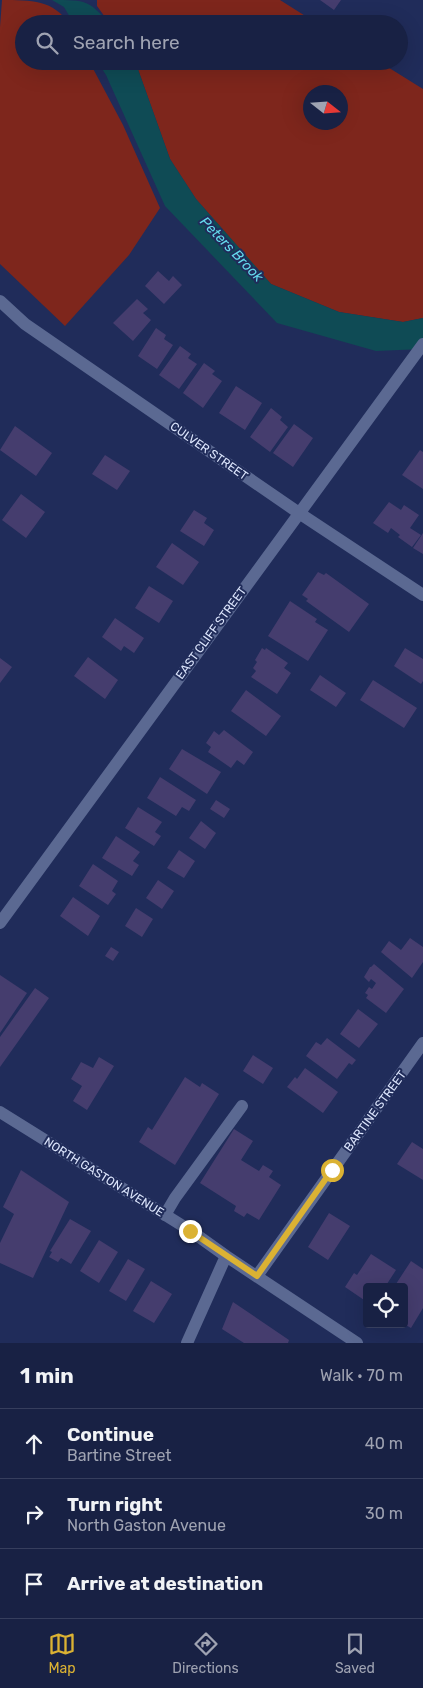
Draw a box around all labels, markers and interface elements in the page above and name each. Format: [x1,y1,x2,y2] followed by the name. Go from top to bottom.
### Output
[15,15,408,70] search box
[33,29,61,57] icon: search
[73,31,180,54] text: Search here
[303,85,348,130] north arrow
[196,213,267,286] water label: Peters Brook
[167,419,251,483] street label: CULVER STREET
[173,584,249,682] street label: EAST CLIFF STREET
[341,1068,409,1154] street label: BARTINE STREET
[42,1134,166,1220] street label: NORTH GASTON AVENUE
[321,1159,344,1182] route start
[179,1220,202,1243] route end
[363,1283,408,1328] map controls
[363,1283,408,1328] button: locate
[20,1363,74,1388] text: 1 min
[320,1366,403,1385] text: Walk · 70 m
[67,1423,154,1446] text: Continue
[20,1430,48,1458] icon: ahead
[365,1434,403,1453] text: 40 m
[67,1446,172,1465] text: Bartine Street
[67,1493,162,1516] text: Turn right
[20,1500,48,1528] icon: right
[365,1504,403,1523] text: 30 m
[67,1516,226,1535] text: North Gaston Avenue
[20,1570,48,1598] icon: arrive
[67,1572,263,1595] text: Arrive at destination
[48,1630,76,1677] tab: Map
[172,1630,239,1677] tab: Directions
[335,1630,375,1677] tab: Saved

